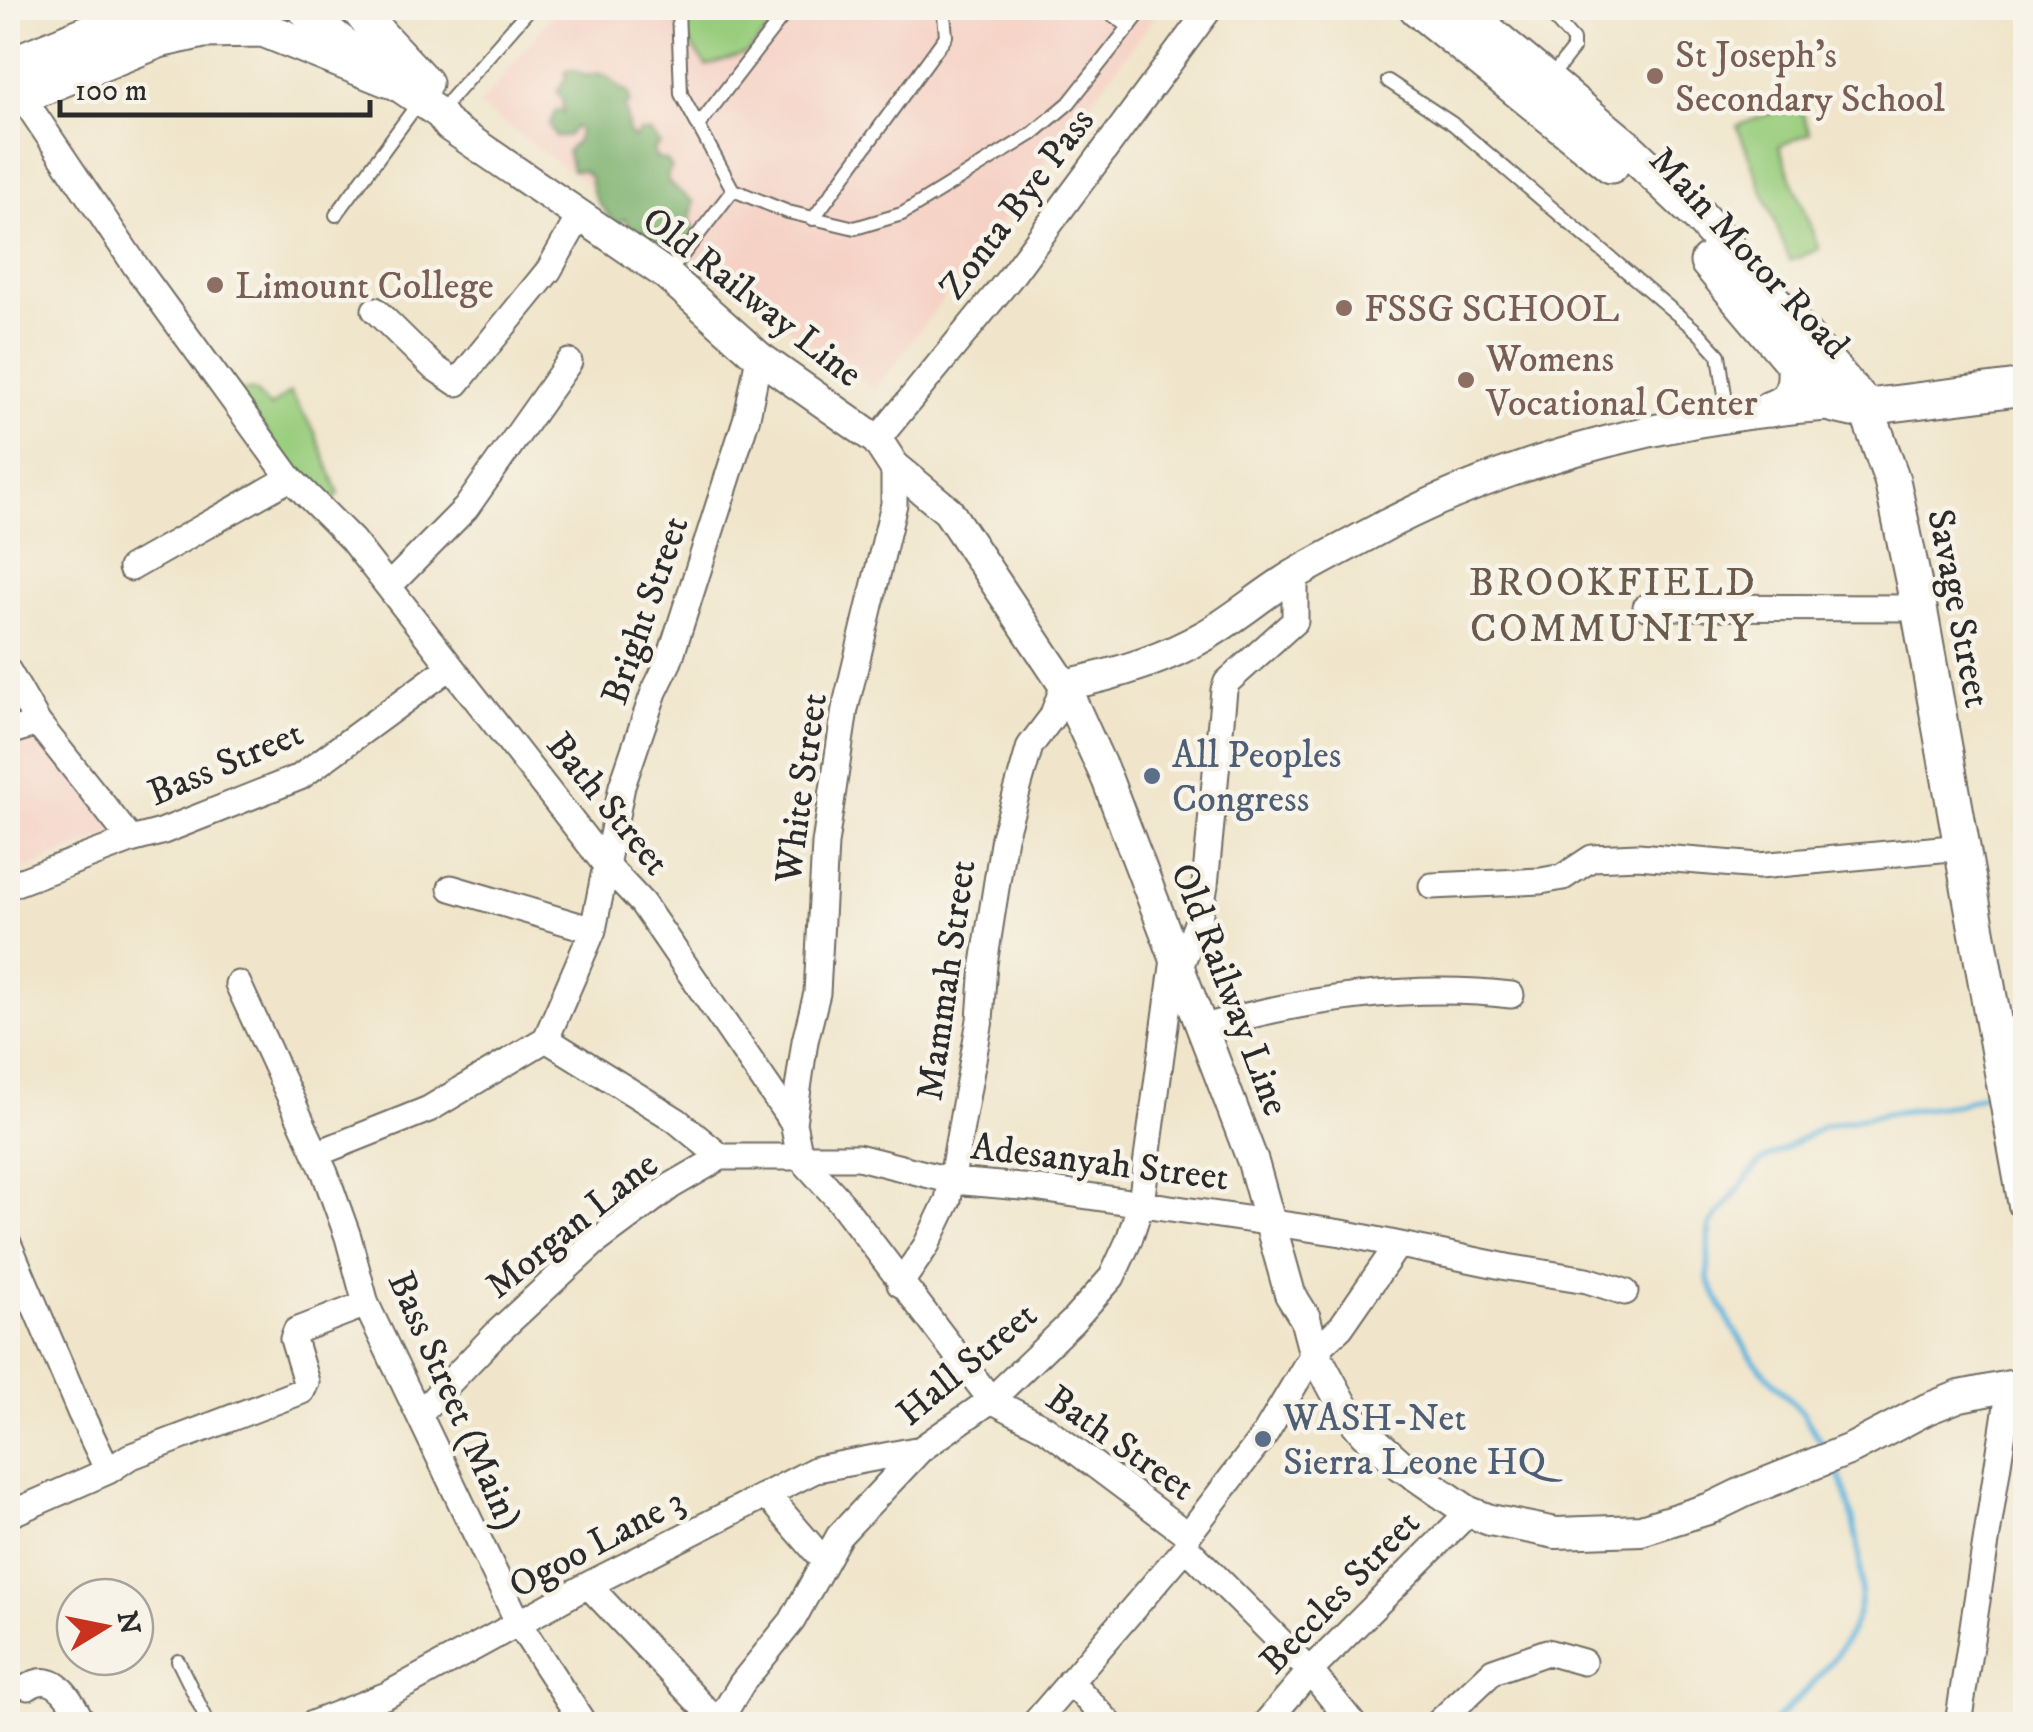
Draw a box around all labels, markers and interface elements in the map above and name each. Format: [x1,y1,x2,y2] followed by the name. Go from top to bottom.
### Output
[1675,32,1946,124] place label: St Joseph's Secondary School
[60,55,370,117] scale bar
[1644,65,1666,87] marker: St Joseph's Secondary School
[75,73,147,110] text: 100 m
[930,98,1106,310] street label: Zonta Bye Pass
[1638,137,1859,370] street label: Main Motor Road
[632,197,872,399] street label: Old Railway Line
[235,263,494,311] place label: Limount College
[204,274,226,296] marker: Limount College
[1364,286,1619,334] place label: FSSG SCHOOL
[1333,297,1355,319] marker: FSSG SCHOOL
[1485,336,1758,428] place label: Womens Vocational Center
[1455,369,1477,391] marker: Womens Vocational Center
[1915,505,2001,712] street label: Savage Street
[591,510,701,711] street label: Bright Street
[1469,559,1757,655] district label: BROOKFIELD COMMUNITY
[765,690,839,887] street label: White Street
[141,710,310,818] street label: Bass Street
[535,723,680,886] street label: Bath Street
[1172,732,1342,824] place label: All Peoples Congress
[1141,765,1163,787] marker: All Peoples Congress
[906,857,988,1103] street label: Mammah Street
[1159,857,1299,1123] street label: Old Railway Line
[968,1123,1231,1203] street label: Adesanyah Street
[476,1141,668,1310] street label: Morgan Lane
[376,1264,533,1537] street label: Bass Street (Main)
[887,1292,1047,1437] street label: Hall Street
[1036,1375,1203,1512] street label: Bath Street
[1282,1395,1563,1487] place label: WASH-Net Sierra Leone HQ
[1252,1428,1274,1450] marker: WASH-Net Sierra Leone HQ
[501,1478,693,1610] street label: Ogoo Lane 3
[1250,1500,1431,1685] street label: Beccles Street
[55,1577,155,1677] north arrow
[109,1609,147,1637] text: N

